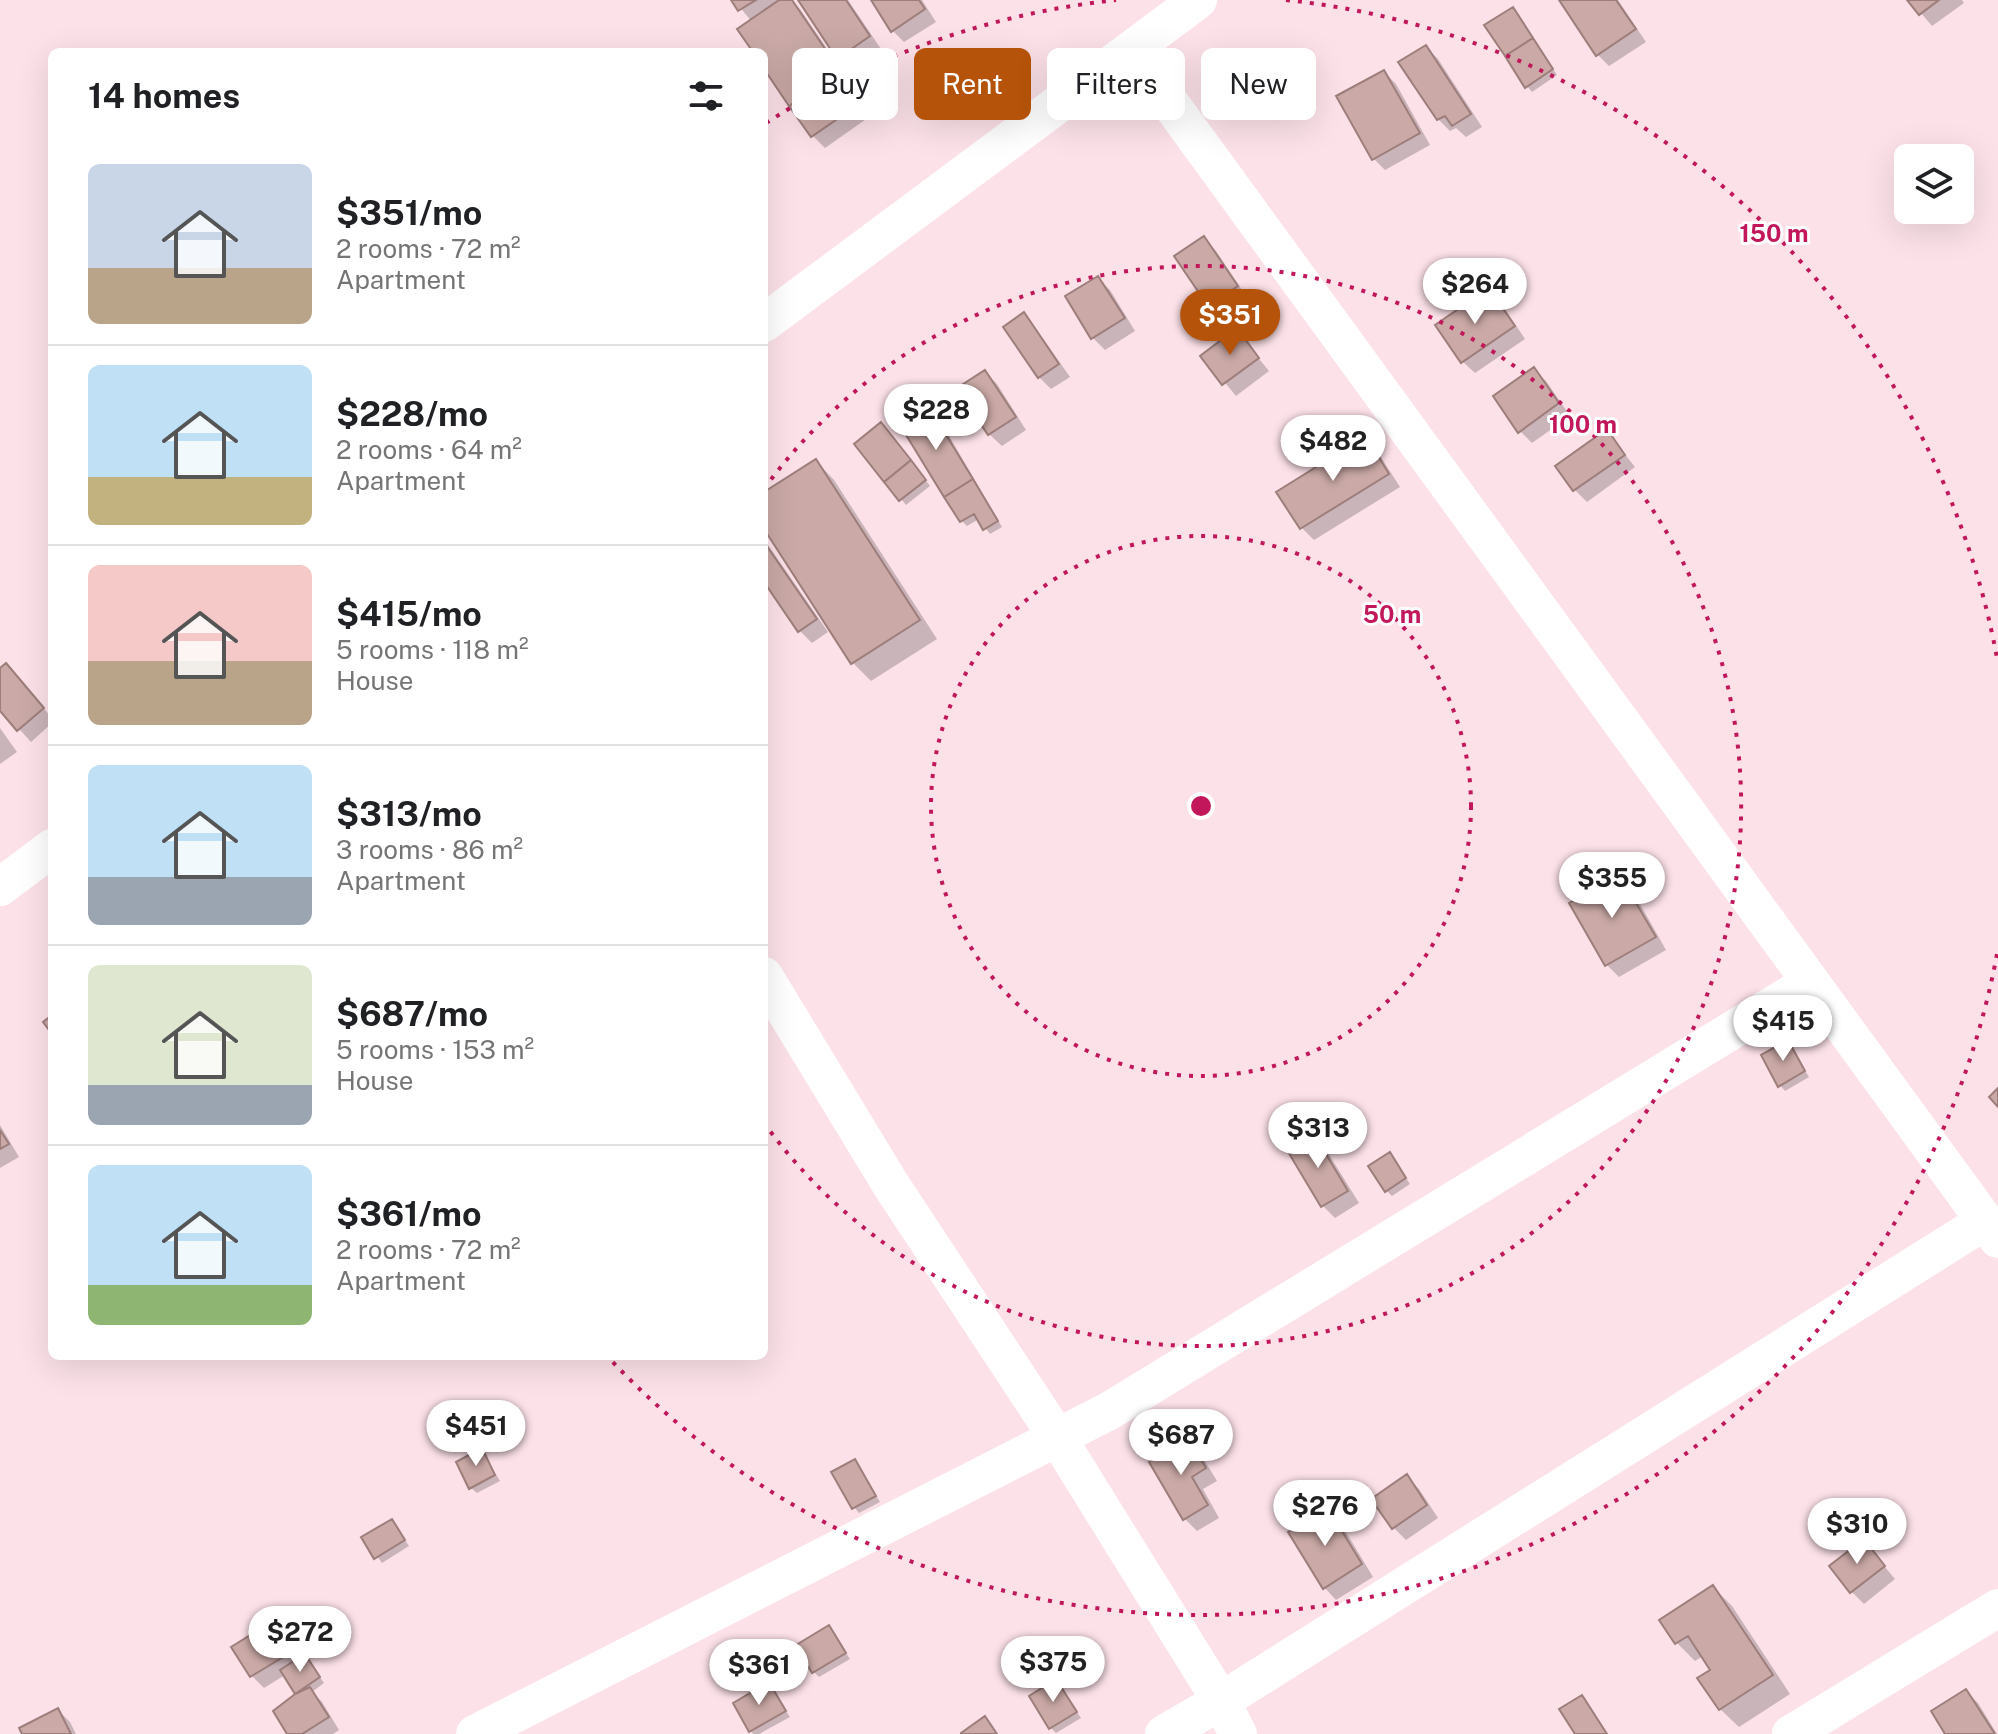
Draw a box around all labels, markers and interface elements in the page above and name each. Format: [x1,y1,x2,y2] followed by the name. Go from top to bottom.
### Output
[792,48,898,120] chip: Buy
[914,48,1031,120] chip: Rent
[1047,48,1185,120] chip: Filters
[1201,48,1316,120] chip: New
[684,74,728,118] icon: filters
[88,76,240,116] text: 14 homes
[1894,144,1974,224] map controls
[1894,144,1974,224] button: layers
[336,193,482,233] text: $351/mo
[152,196,248,292] icon: home
[1740,219,1808,247] text: 150 m
[336,233,521,264] text: 2 rooms · 72 m²
[1428,258,1522,326] pin: $264
[336,264,466,295] text: Apartment
[1441,268,1509,299] text: $264
[1183,289,1277,357] pin: $351
[1198,299,1262,330] text: $351
[889,384,983,452] pin: $228
[336,394,488,434] text: $228/mo
[902,394,970,425] text: $228
[152,397,248,493] icon: home
[1549,410,1617,438] text: 100 m
[1286,415,1380,483] pin: $482
[1299,425,1367,456] text: $482
[336,434,522,465] text: 2 rooms · 64 m²
[336,465,466,496] text: Apartment
[336,594,482,634] text: $415/mo
[152,597,248,693] icon: home
[1363,600,1421,628] text: 50 m
[336,634,529,665] text: 5 rooms · 118 m²
[336,665,413,696] text: House
[1187,792,1215,820] centre of rings
[336,794,482,834] text: $313/mo
[152,797,248,893] icon: home
[336,834,523,865] text: 3 rooms · 86 m²
[1565,852,1659,920] pin: $355
[1577,862,1647,893] text: $355
[336,865,466,896] text: Apartment
[336,994,488,1034] text: $687/mo
[1736,995,1830,1063] pin: $415
[152,997,248,1093] icon: home
[1751,1005,1815,1036] text: $415
[336,1034,534,1065] text: 5 rooms · 153 m²
[336,1065,413,1096] text: House
[1271,1102,1365,1170] pin: $313
[1286,1112,1350,1143] text: $313
[336,1194,482,1234] text: $361/mo
[152,1197,248,1293] icon: home
[336,1234,521,1265] text: 2 rooms · 72 m²
[336,1265,466,1296] text: Apartment
[429,1400,523,1468] pin: $451
[1134,1409,1228,1477] pin: $687
[444,1410,508,1441] text: $451
[1147,1419,1215,1450] text: $687
[1278,1480,1372,1548] pin: $276
[1291,1490,1359,1521] text: $276
[1810,1498,1904,1566] pin: $310
[1826,1508,1888,1539] text: $310
[253,1606,347,1674] pin: $272
[266,1616,334,1647] text: $272
[1006,1636,1100,1704] pin: $375
[712,1639,806,1707] pin: $361
[1019,1646,1087,1677] text: $375
[727,1649,791,1680] text: $361

